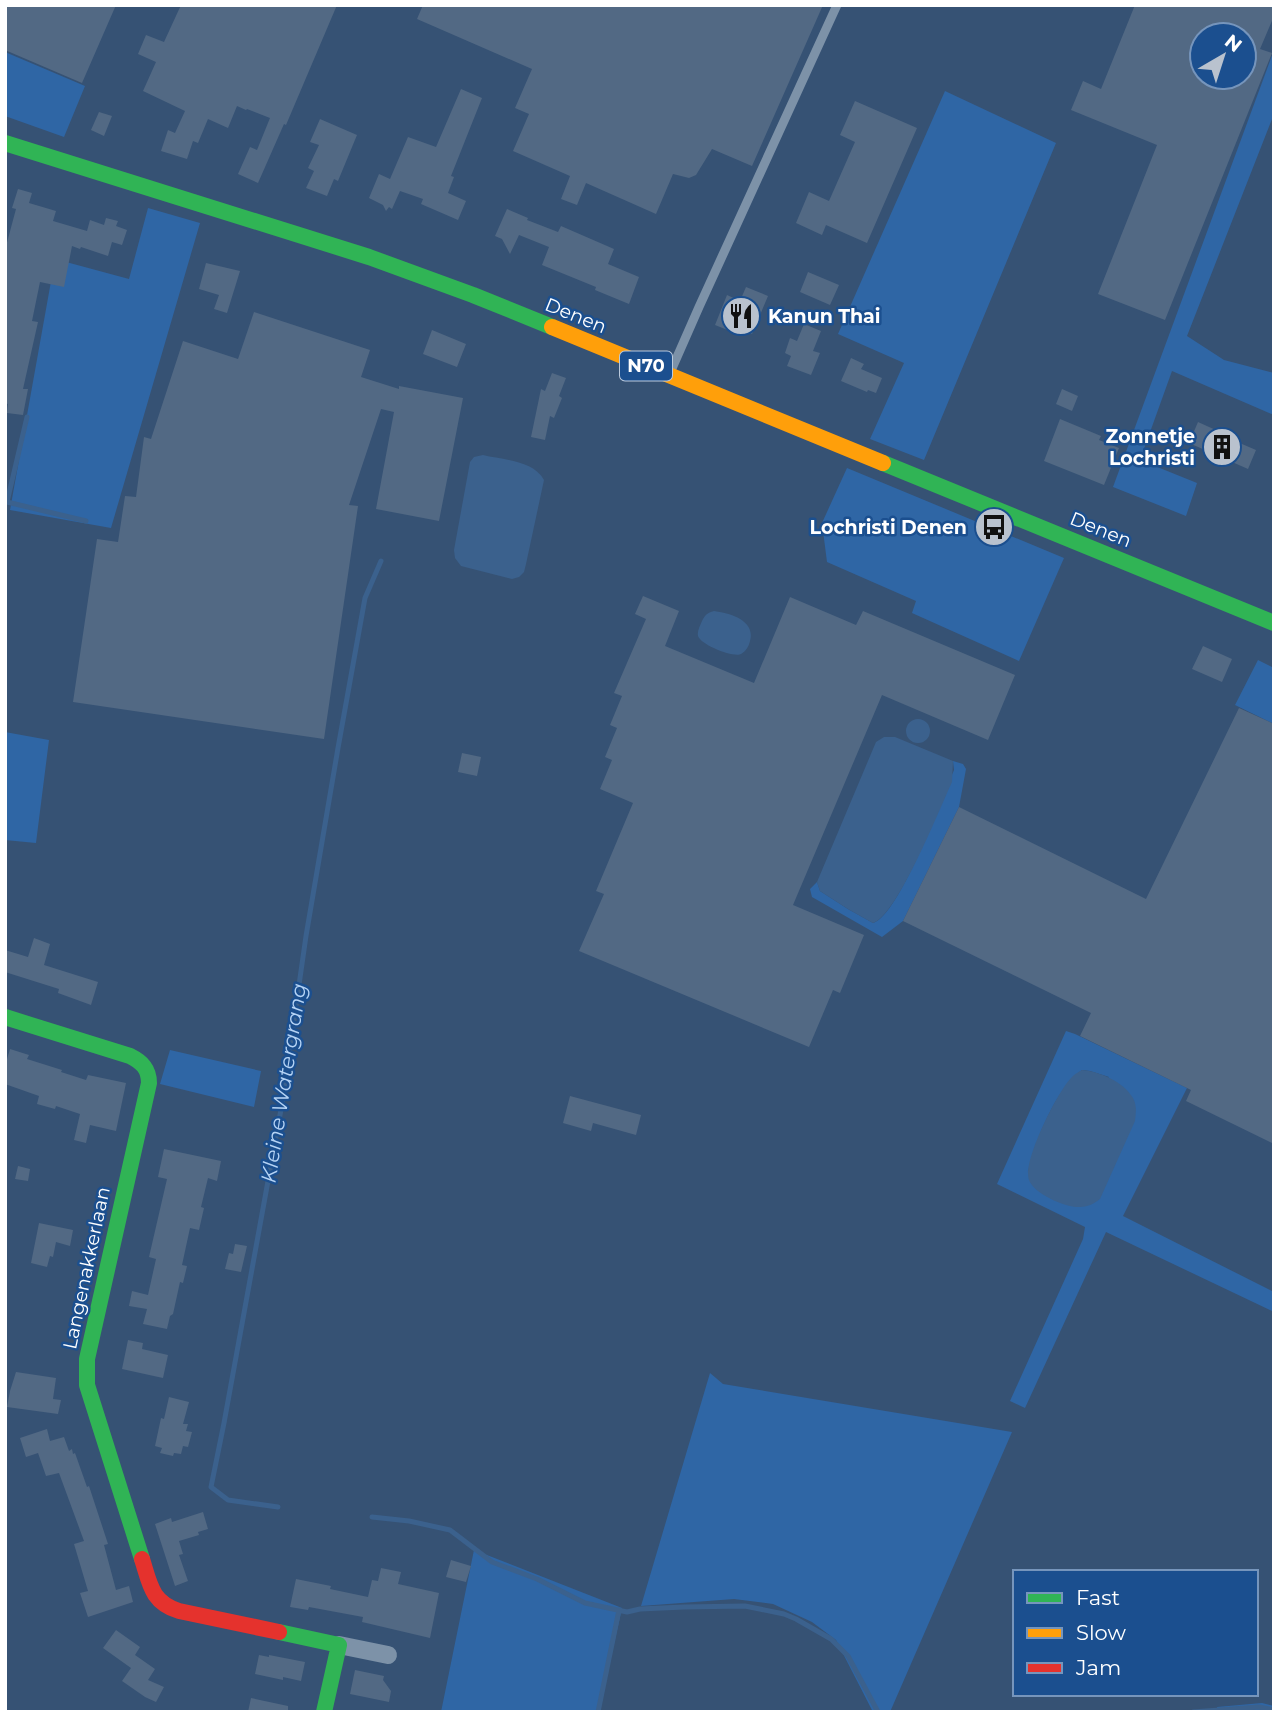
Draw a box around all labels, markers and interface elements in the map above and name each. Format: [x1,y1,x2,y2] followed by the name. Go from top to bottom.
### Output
[1188,21,1258,91] north arrow
[1220,29,1247,57] text: N
[542,293,610,338] street label: Denen
[720,295,762,337] restaurant icon: Kanun Thai
[768,305,881,328] place label: Kanun Thai
[620,352,672,380] road number: N70
[1106,425,1195,470] place label: Zonnetje Lochristi
[1201,426,1243,468] building icon: Zonnetje Lochristi
[973,506,1015,548] bus stop icon: Lochristi Denen
[1067,507,1135,552] street label: Denen
[810,516,967,539] place label: Lochristi Denen
[255,981,312,1184] water label: Kleine Watergrang
[58,1185,115,1351] street label: Langenakkerlaan
[1013,1570,1258,1696] legend
[1076,1585,1120,1610] text: Fast
[1076,1620,1126,1645] text: Slow
[1075,1655,1121,1680] text: Jam

